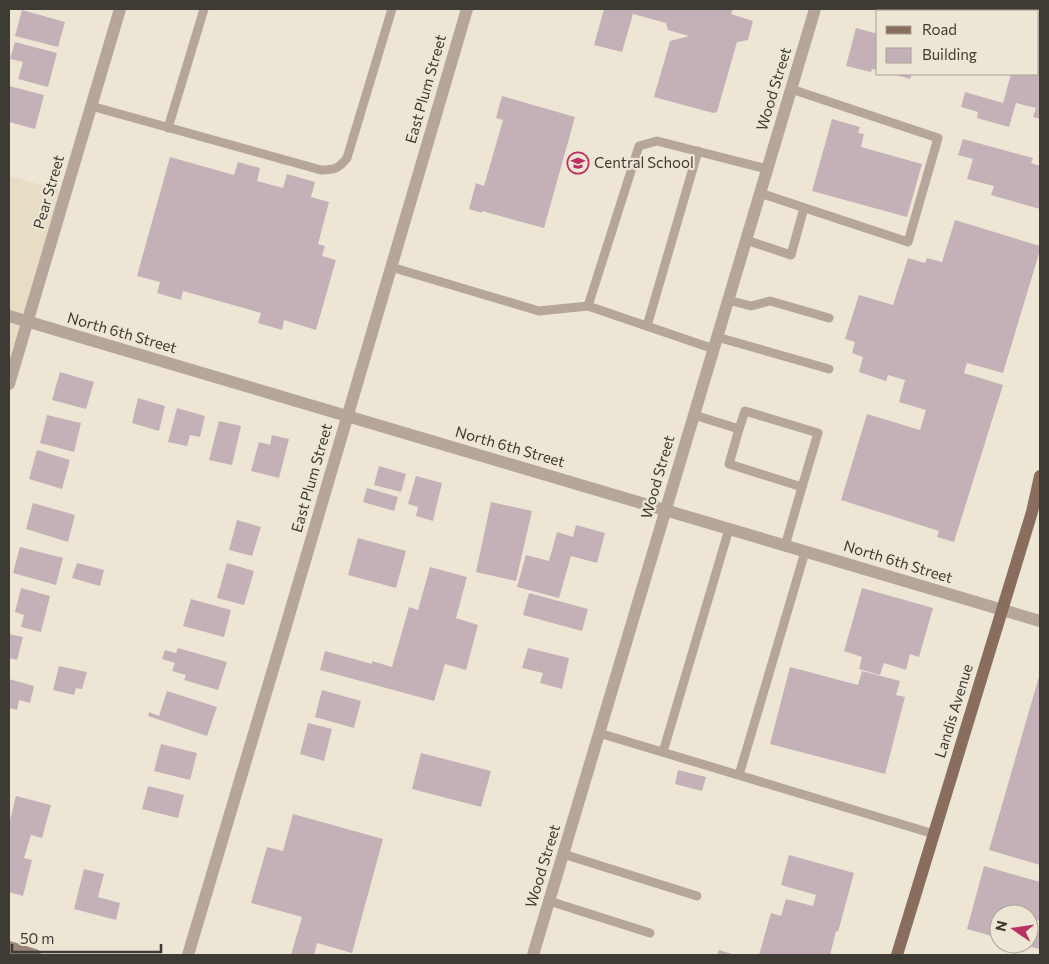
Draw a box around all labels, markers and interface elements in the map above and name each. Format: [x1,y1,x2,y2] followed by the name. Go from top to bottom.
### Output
[876,10,1039,75] legend
[922,20,957,38] text: Road
[401,32,449,145] street label: East Plum Street
[752,45,794,133] street label: Wood Street
[922,45,977,63] text: Building
[566,151,590,175] school or university icon: Central School
[29,153,67,231] street label: Pear Street
[594,153,694,171] place label: Central School
[65,308,179,356] street label: North 6th Street
[287,421,335,534] street label: East Plum Street
[453,422,567,470] street label: North 6th Street
[637,433,678,521] street label: Wood Street
[842,536,955,586] street label: North 6th Street
[930,661,976,760] street label: Landis Avenue
[521,822,563,910] street label: Wood Street
[989,904,1039,954] north arrow
[991,919,1010,933] text: N
[12,922,161,954] scale bar
[20,929,54,947] text: 50 m

